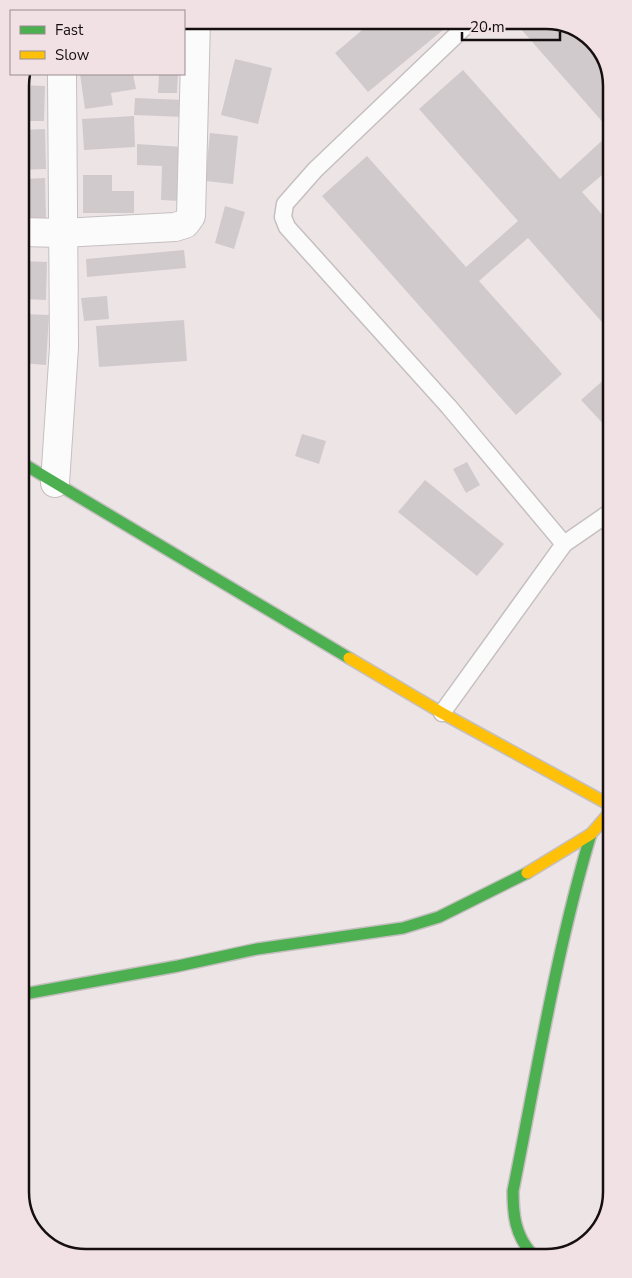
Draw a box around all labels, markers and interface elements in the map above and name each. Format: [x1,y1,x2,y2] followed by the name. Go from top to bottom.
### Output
[10,10,185,75] legend
[462,10,560,42] scale bar
[470,17,505,37] text: 20 m
[55,20,84,40] text: Fast
[55,45,90,65] text: Slow

